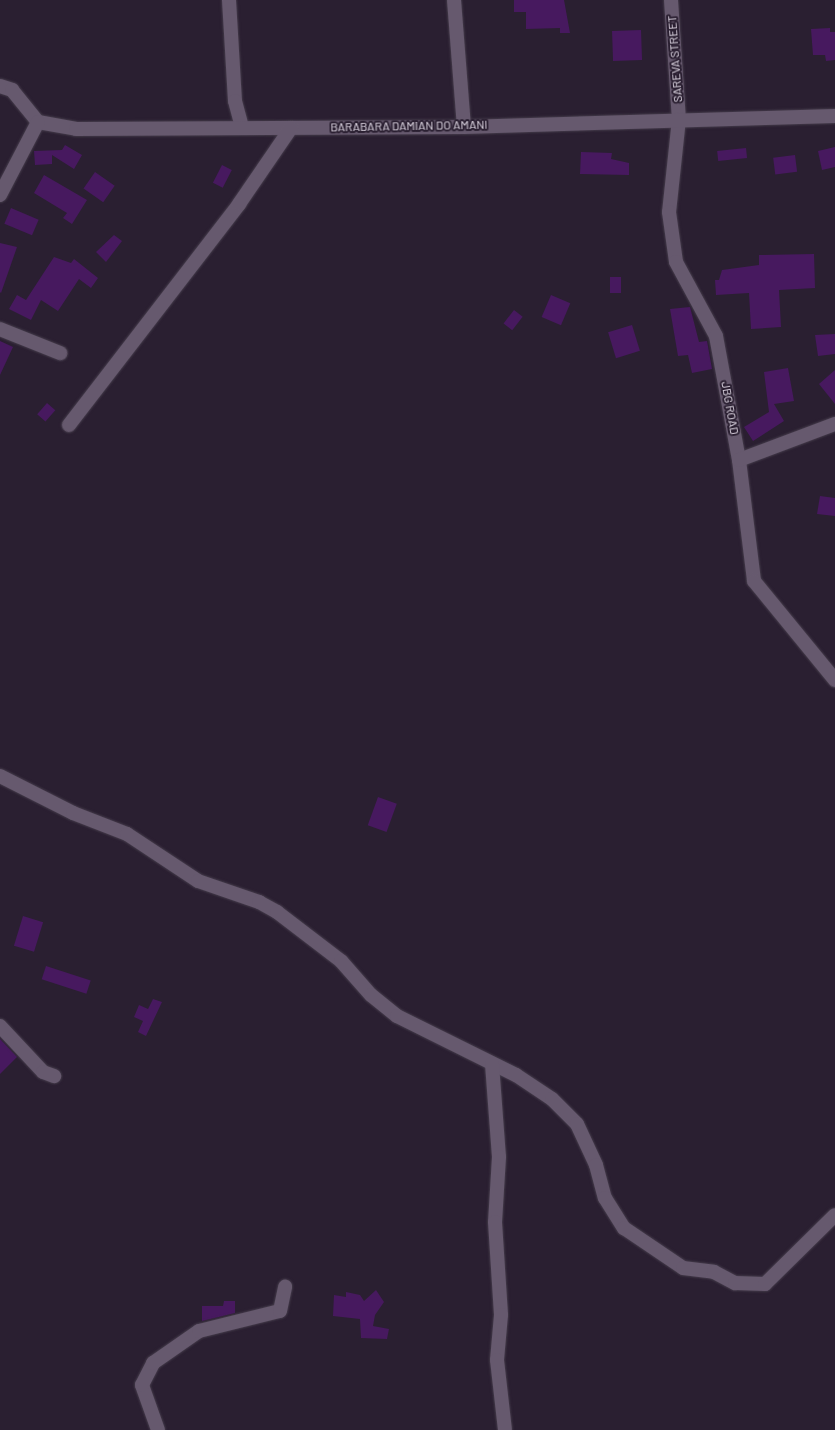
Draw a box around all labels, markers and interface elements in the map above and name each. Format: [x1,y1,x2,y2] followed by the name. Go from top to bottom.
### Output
[665,15,685,103] street label: SAREVA STREET
[330,117,488,135] street label: BARABARA DAMIAN DO AMANI
[718,380,742,436] street label: JBG ROAD

